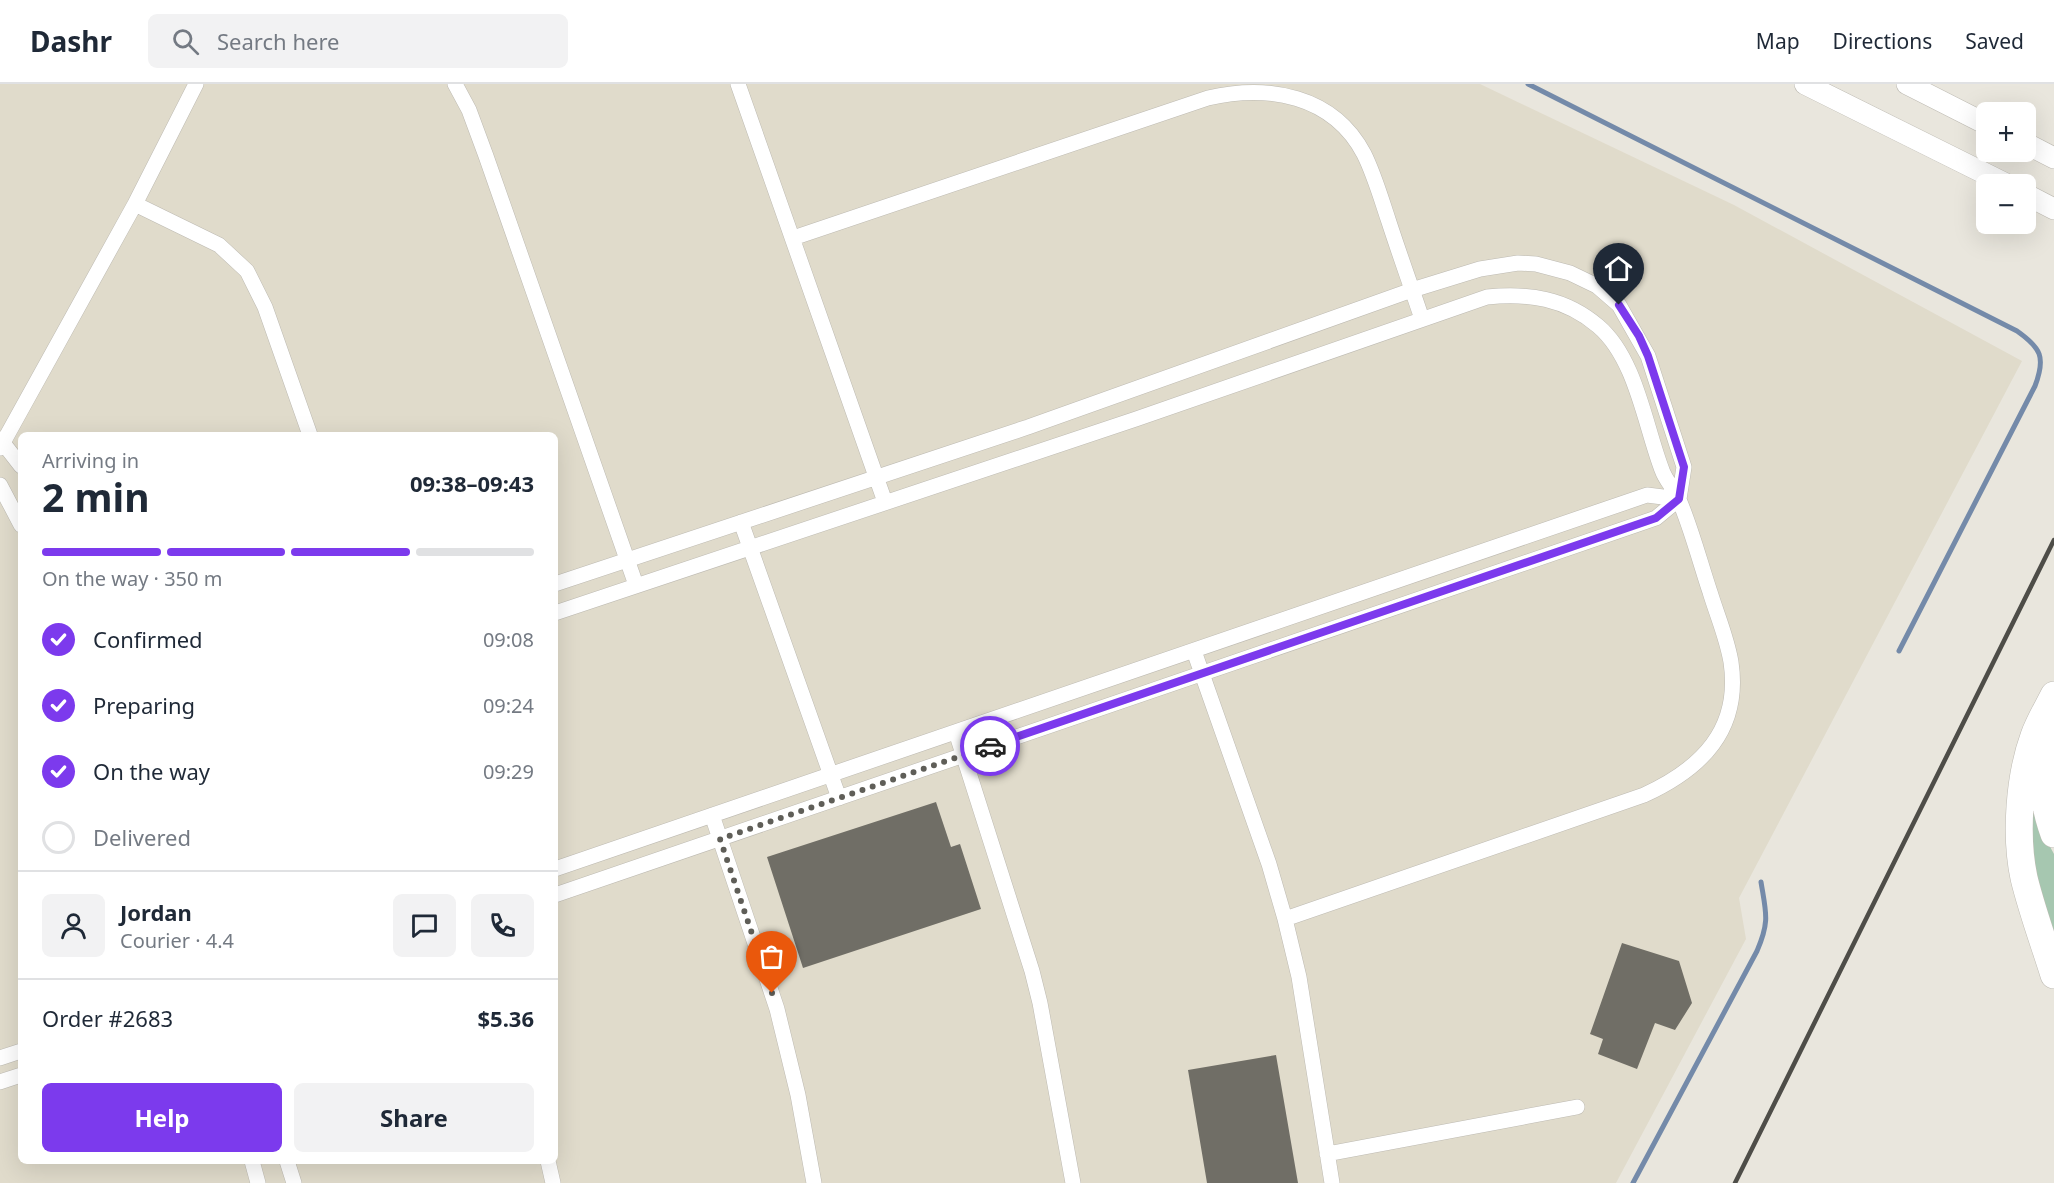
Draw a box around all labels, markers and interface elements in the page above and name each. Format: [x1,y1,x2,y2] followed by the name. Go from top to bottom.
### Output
[148,14,568,68] search box
[30,22,112,60] text: Dashr
[169,25,202,58] icon: search
[217,26,339,56] text: Search here
[1756,27,1800,55] text: Map
[1833,27,1932,55] text: Directions
[1965,27,2024,55] text: Saved
[1976,102,2036,234] map controls
[1976,102,2036,162] button: +
[1976,174,2036,234] button: −
[1593,243,1644,305] pin
[1602,252,1635,285] icon: home
[42,447,139,474] text: Arriving in
[410,468,534,498] text: 09:38–09:43
[42,470,149,523] text: 2 min
[42,565,222,592] text: On the way · 350 m
[42,623,75,656] icon: check
[93,624,203,654] text: Confirmed
[483,626,534,653] text: 09:08
[42,689,75,722] icon: check
[93,690,195,720] text: Preparing
[483,692,534,719] text: 09:24
[960,716,1020,776] courier
[974,730,1007,763] icon: car
[42,755,75,788] icon: check
[93,756,210,786] text: On the way
[483,758,534,785] text: 09:29
[93,822,191,852] text: Delivered
[42,894,105,957] button: person
[393,894,456,957] button: chat
[471,894,534,957] button: phone
[120,897,192,927] text: Jordan
[120,927,234,954] text: Courier · 4.4
[746,931,797,993] pin
[755,940,788,973] icon: bag
[42,1003,173,1033] text: Order #2683
[477,1003,534,1033] text: $5.36
[42,1083,282,1152] button: Help
[294,1083,534,1152] button: Share

